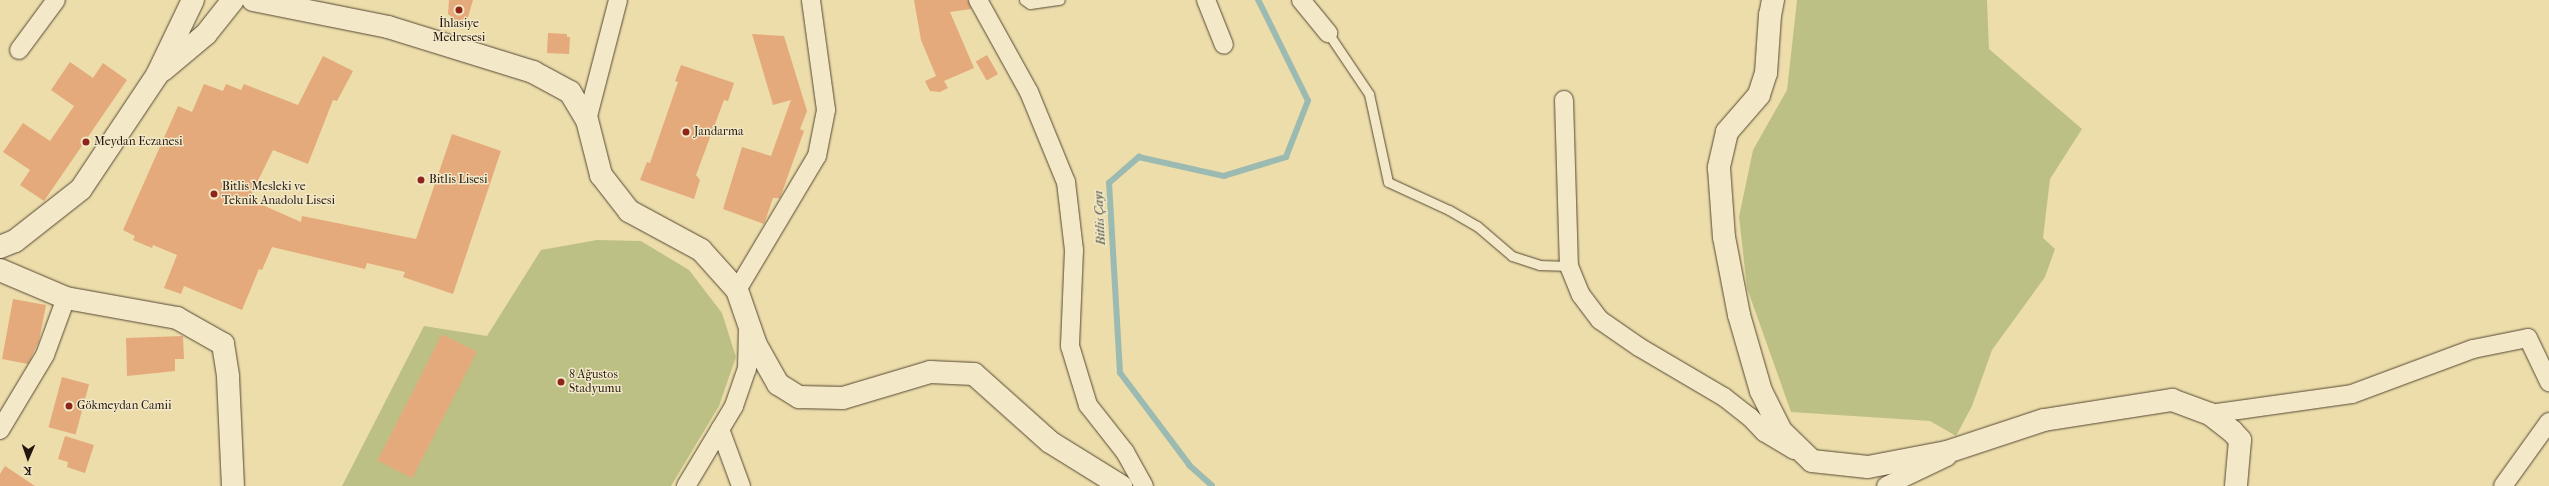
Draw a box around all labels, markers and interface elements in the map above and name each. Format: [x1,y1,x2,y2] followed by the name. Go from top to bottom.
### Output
[454,5,464,15] marker: İhlasiye Medresesi
[433,17,485,45] place label: İhlasiye Medresesi
[694,125,743,139] place label: Jandarma
[681,127,691,137] marker: Jandarma
[94,135,182,149] place label: Meydan Eczanesi
[81,137,91,147] marker: Meydan Eczanesi
[429,173,488,187] place label: Bitlis Lisesi
[416,175,426,185] marker: Bitlis Lisesi
[222,180,335,208] place label: Bitlis Mesleki ve Teknik Anadolu Lisesi
[209,189,219,199] marker: Bitlis Mesleki ve Teknik Anadolu Lisesi
[1091,190,1109,246] water label: Bitlis Çayı
[569,368,621,396] place label: 8 Ağustos Stadyumu
[556,377,566,387] marker: 8 Ağustos Stadyumu
[77,399,172,413] place label: Gökmeydan Camii
[64,401,74,411] marker: Gökmeydan Camii
[8,438,48,478] north arrow
[23,464,32,477] text: K

